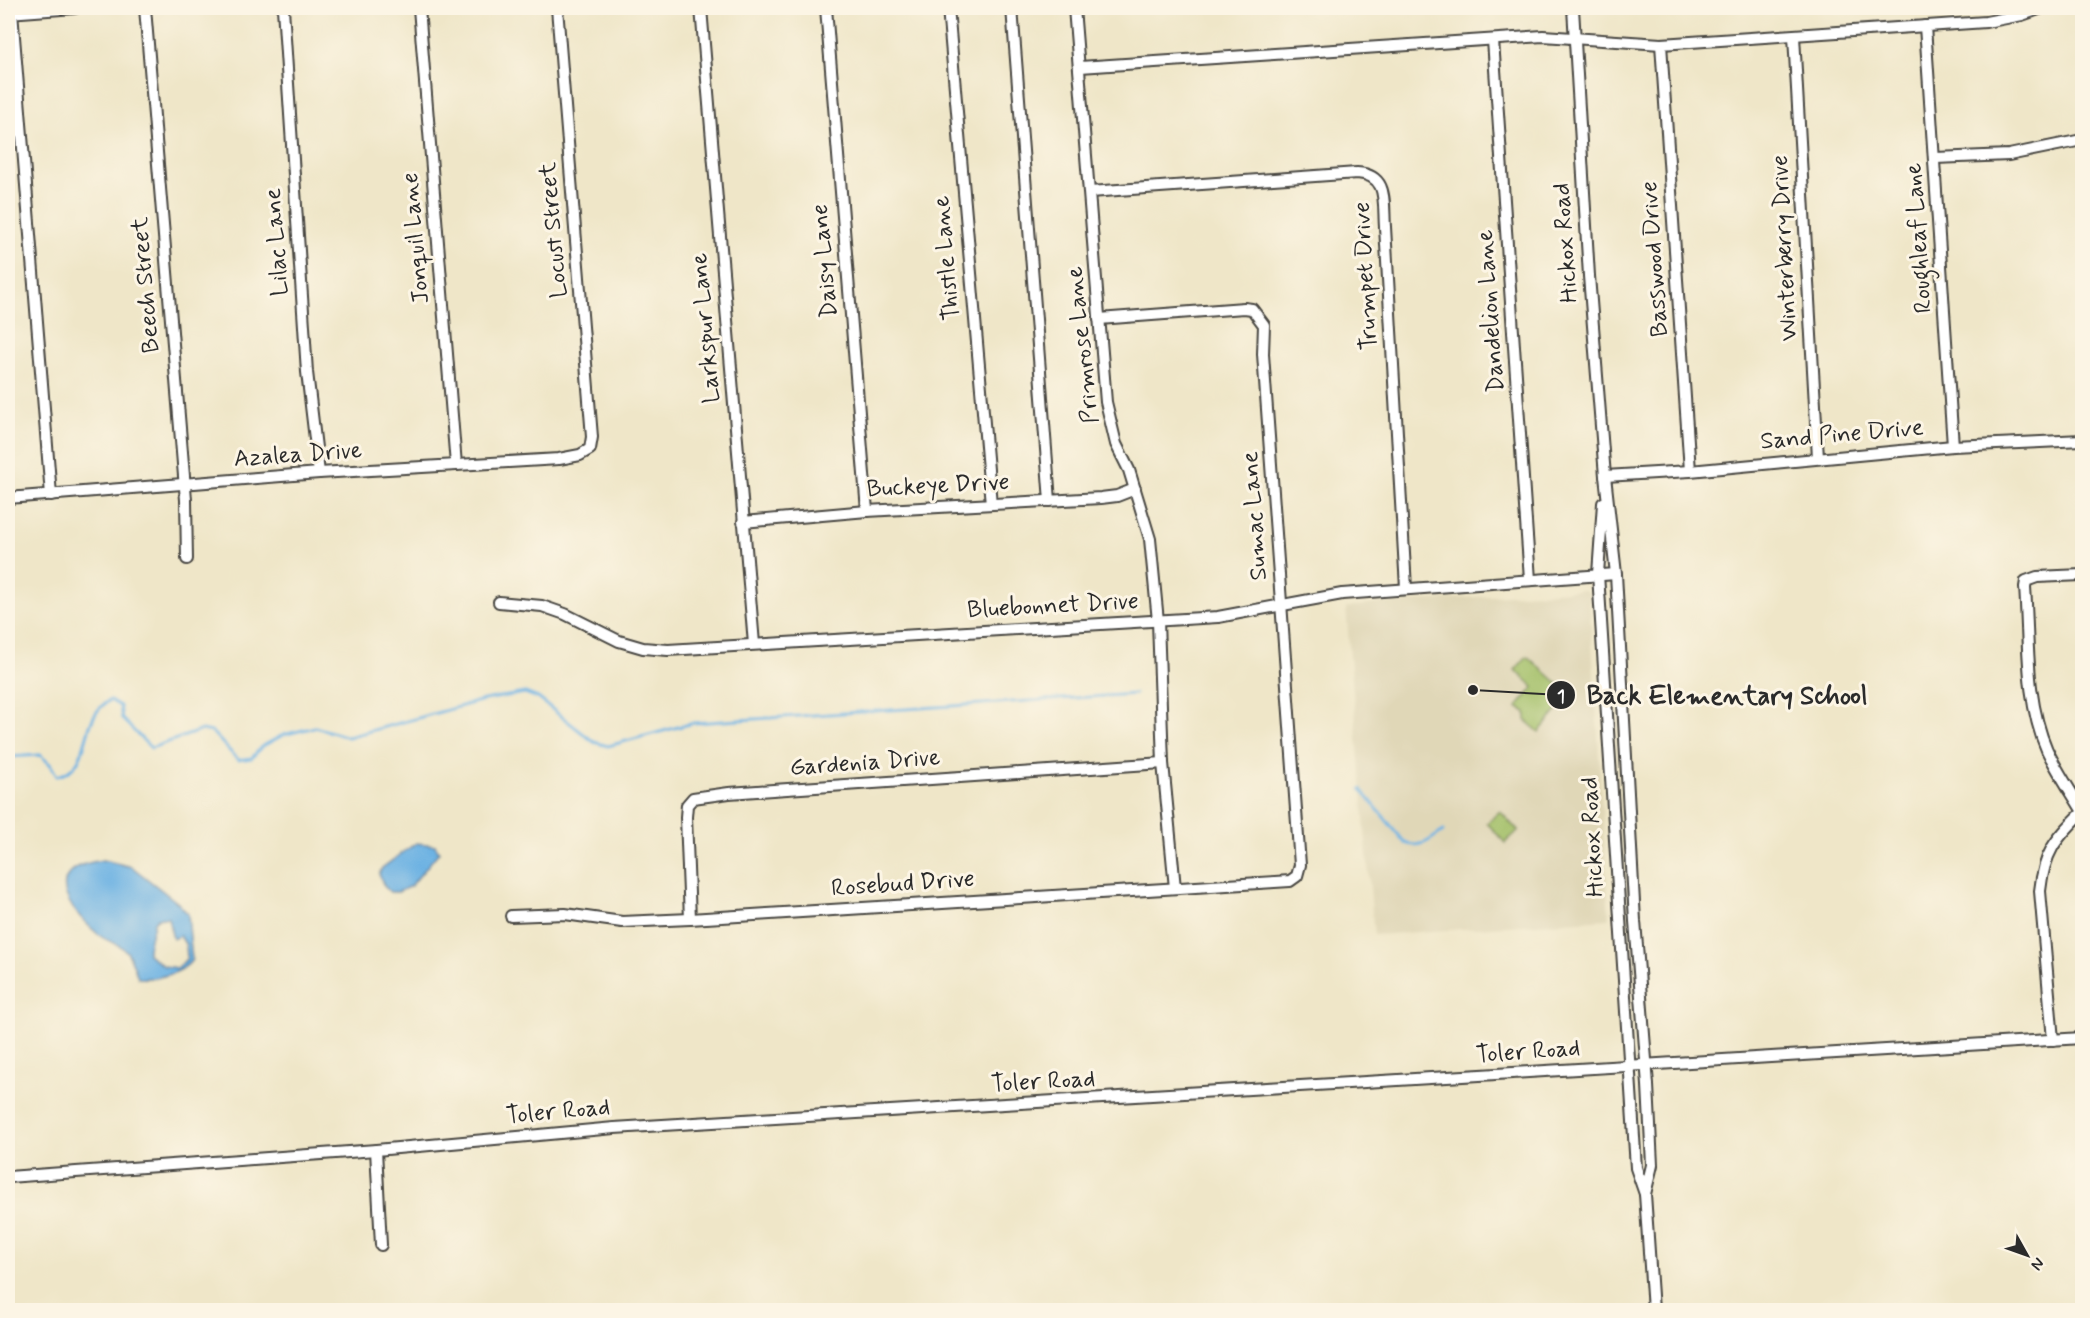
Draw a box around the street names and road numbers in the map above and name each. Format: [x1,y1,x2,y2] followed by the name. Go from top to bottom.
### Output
[1765,154,1805,342] street label: Winterberry Drive
[533,161,575,299] street label: Locust Street
[1898,162,1943,314] street label: Roughleaf Lane
[395,171,437,305] street label: Jonquil Lane
[1634,180,1676,338] street label: Basswood Drive
[1546,182,1586,304] street label: Hickox Road
[258,187,296,297] street label: Lilac Lane
[926,194,968,322] street label: Thistle Lane
[1347,201,1385,351] street label: Trumpet Drive
[805,203,845,319] street label: Daisy Lane
[125,216,167,354] street label: Beech Street
[1470,229,1512,393] street label: Dandelion Lane
[684,252,728,404] street label: Larkspur Lane
[1059,265,1107,425] street label: Primrose Lane
[1759,412,1925,458] street label: Sand Pine Drive
[233,435,363,475] street label: Azalea Drive
[1235,450,1275,582] street label: Sumac Lane
[866,467,1010,505] street label: Buckeye Drive
[966,586,1140,626] street label: Bluebonnet Drive
[789,742,941,784] street label: Gardenia Drive
[1574,776,1612,898] street label: Hickox Road
[830,864,976,904] street label: Rosebud Drive
[1475,1033,1581,1071] street label: Toler Road
[990,1064,1096,1100] street label: Toler Road
[505,1092,611,1132] street label: Toler Road

